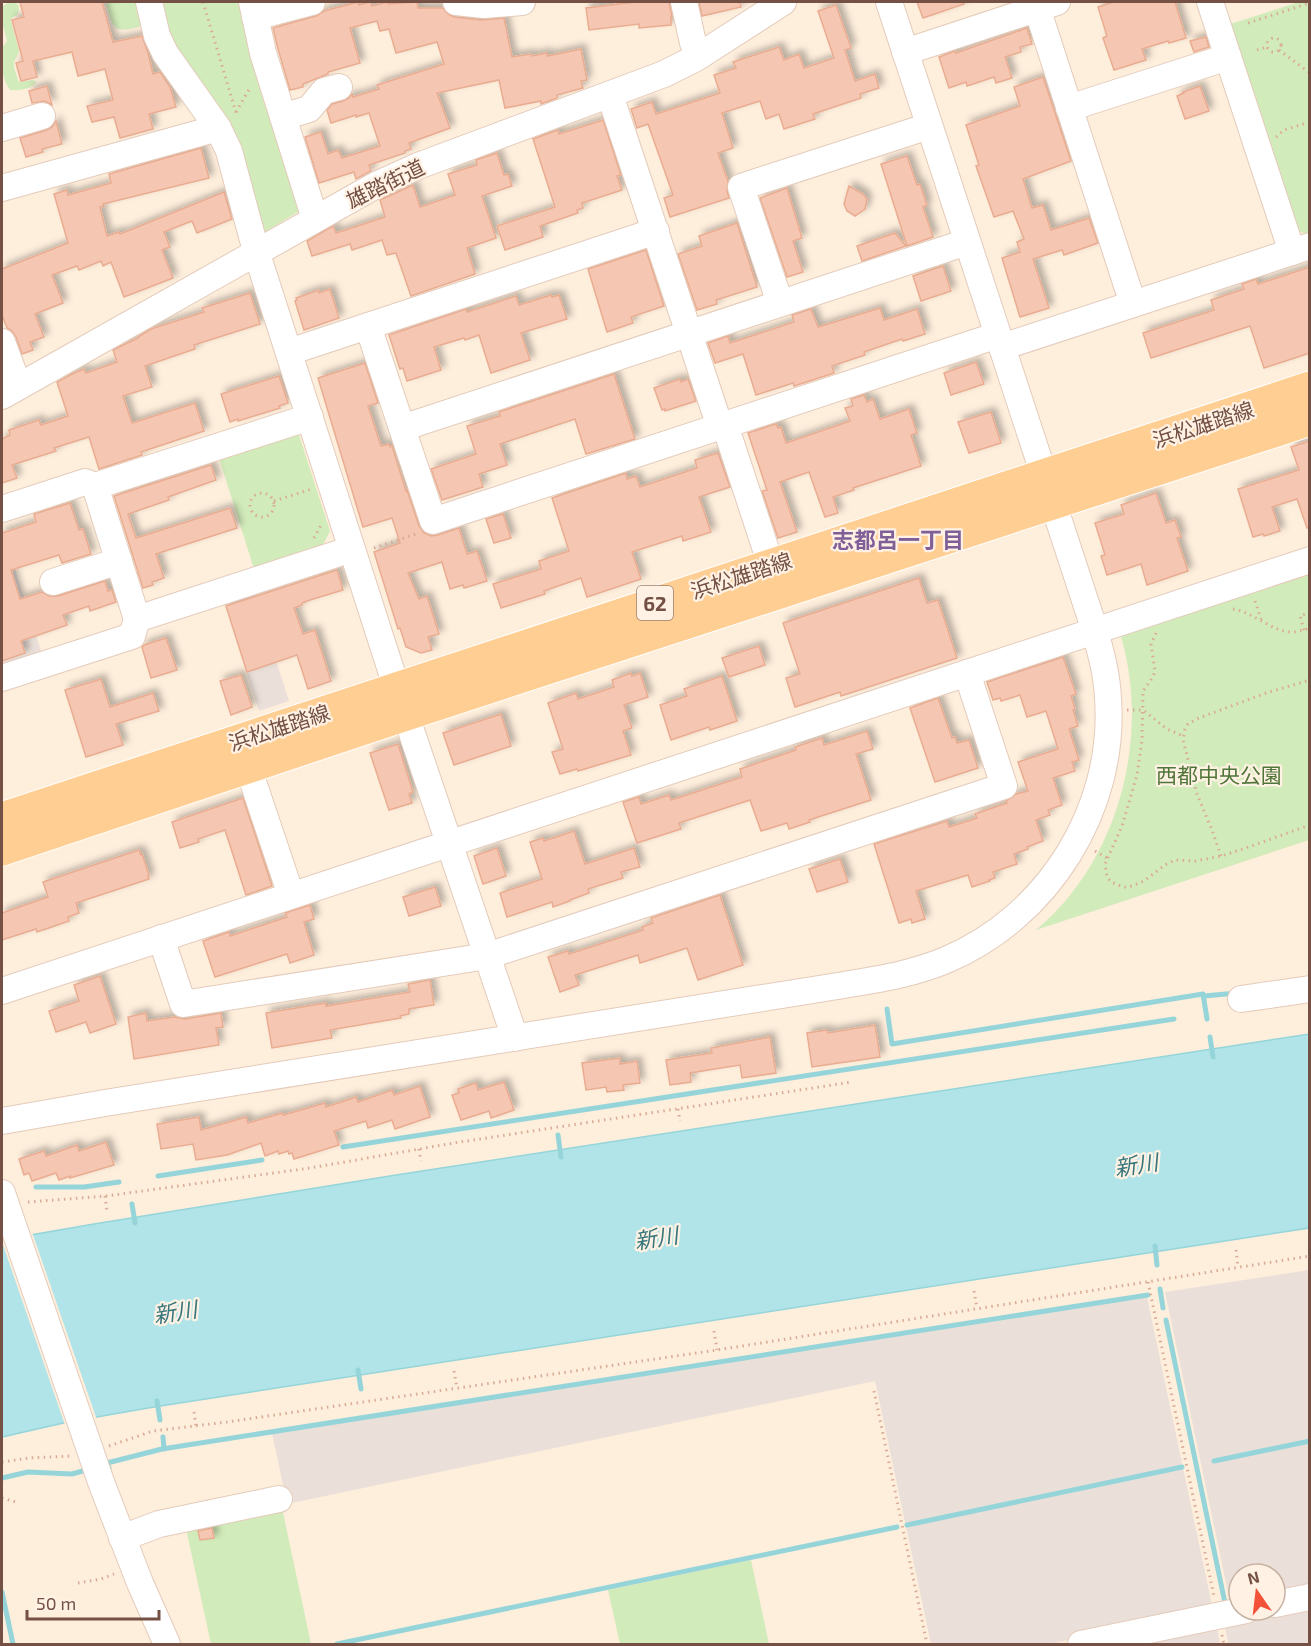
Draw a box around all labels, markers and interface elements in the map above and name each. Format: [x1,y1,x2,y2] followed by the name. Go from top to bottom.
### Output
[342,153,428,213] street label: 雄踏街道
[1149,396,1257,452] street label: 浜松雄踏線
[832,526,964,552] district label: 志都呂一丁目
[687,547,795,603] street label: 浜松雄踏線
[637,586,673,620] road number: 62
[225,699,333,755] street label: 浜松雄踏線
[1156,762,1282,787] park label: 西都中央公園
[1112,1147,1162,1180] water label: 新川
[632,1220,682,1253] water label: 新川
[151,1294,201,1327] water label: 新川
[1227,1562,1287,1622] north arrow
[1245,1566,1261,1588] text: N
[27,1583,159,1621] scale bar
[36,1592,76,1614] text: 50 m

